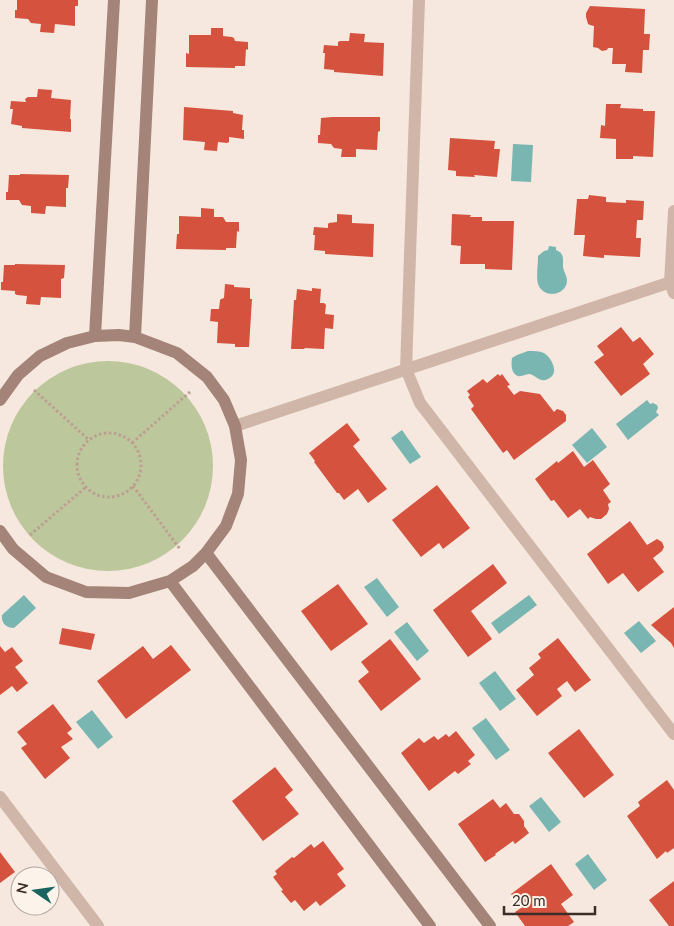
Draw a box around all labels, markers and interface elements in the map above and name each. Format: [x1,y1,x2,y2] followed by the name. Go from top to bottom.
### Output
[10,866,60,916] north arrow
[12,881,31,895] text: N
[504,884,595,916] scale bar
[512,891,546,909] text: 20 m

